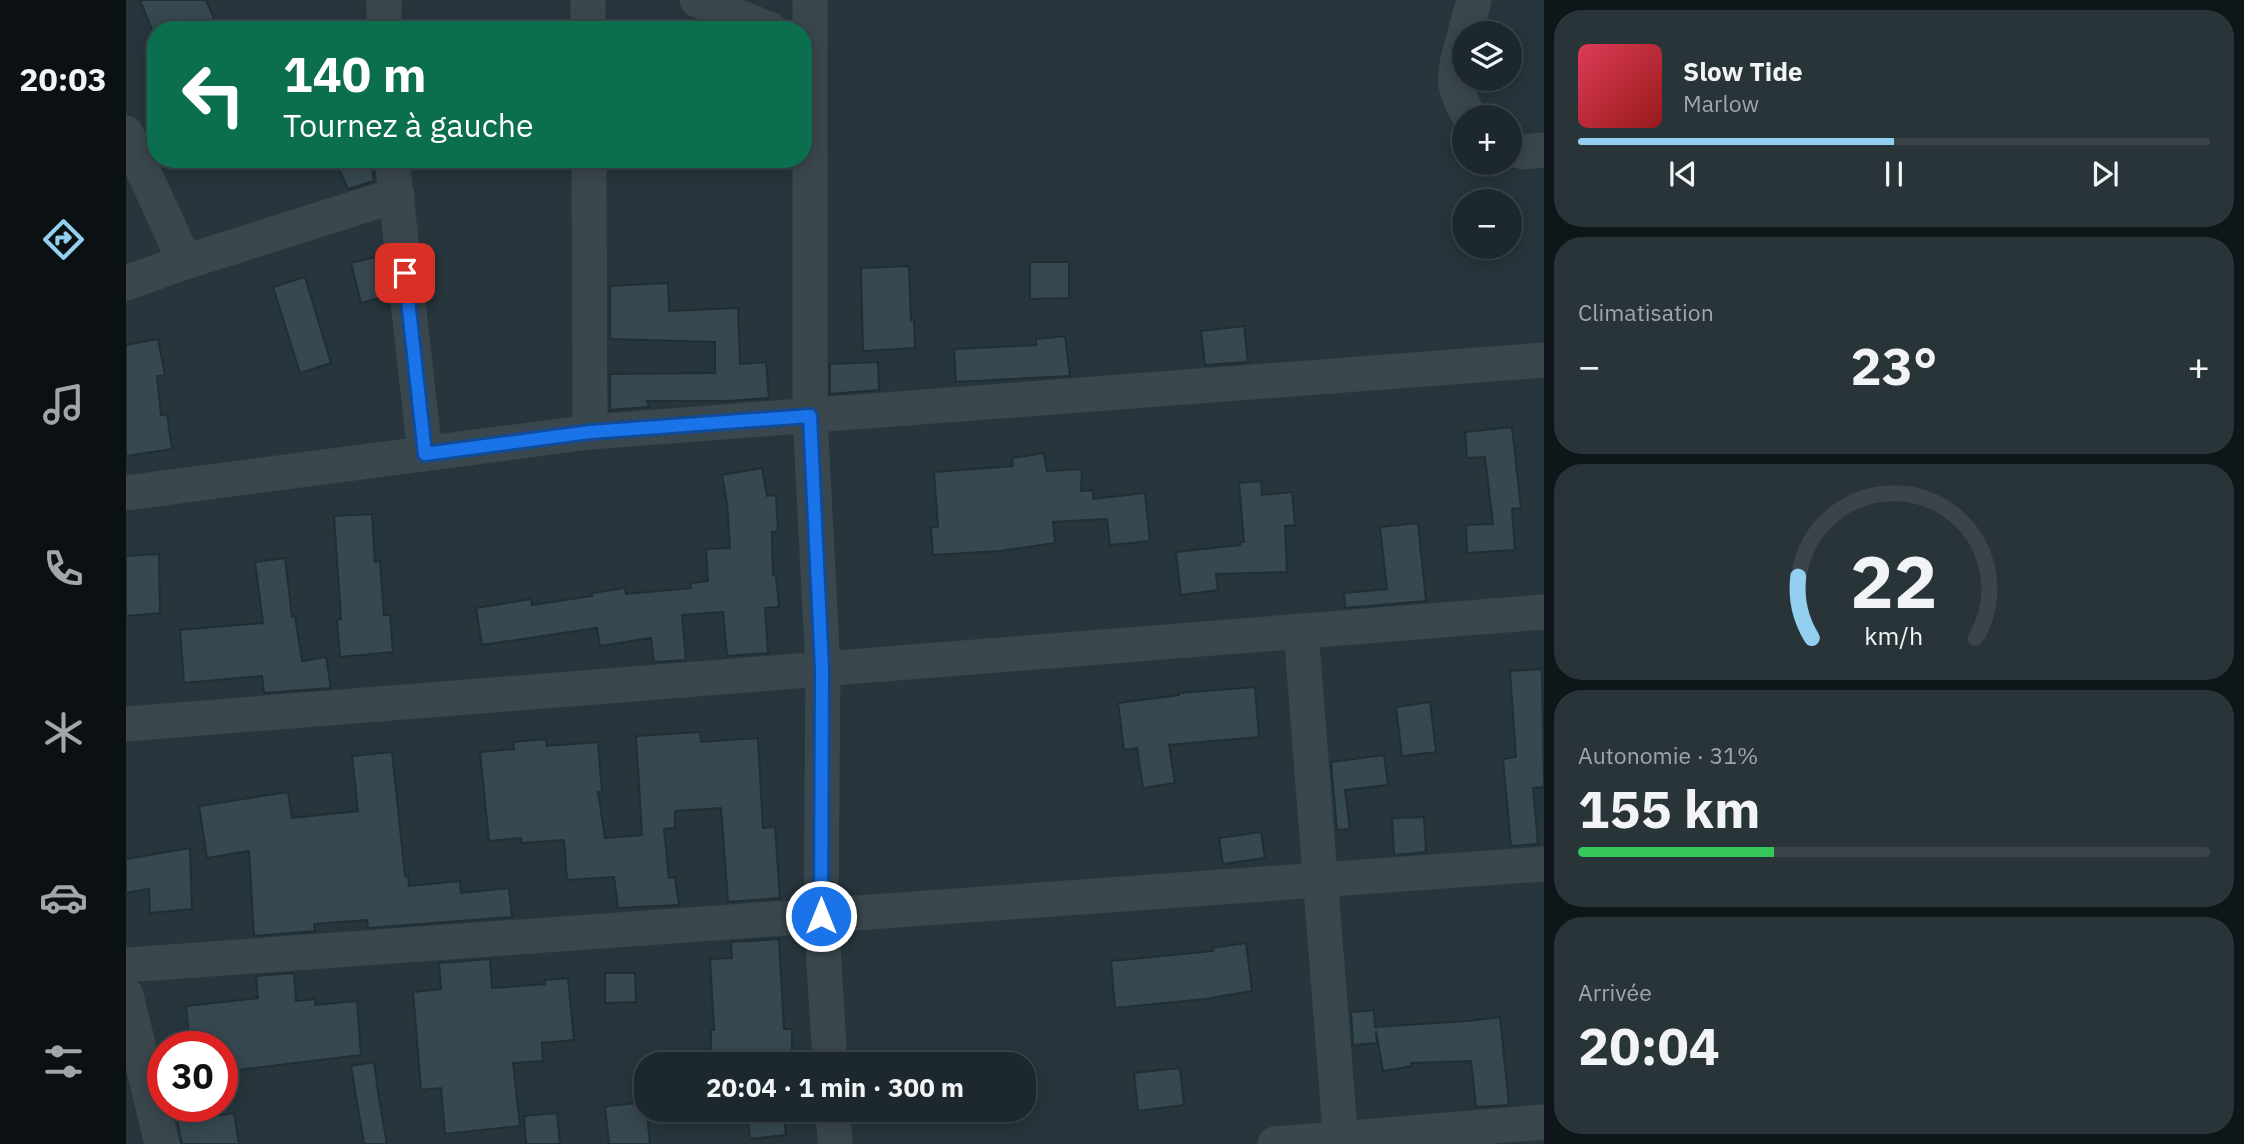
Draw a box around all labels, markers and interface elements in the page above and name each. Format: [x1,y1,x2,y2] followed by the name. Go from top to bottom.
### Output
[1452,21,1522,259] map controls
[1452,21,1522,91] button: layers
[283,42,427,105] text: 140 m
[168,49,259,140] icon: left
[1683,54,1803,88] text: Slow Tide
[19,58,107,100] text: 20:03
[1683,88,1759,118] text: Marlow
[283,104,534,146] text: Tournez à gauche
[1452,105,1522,175] button: +
[1664,155,1702,193] icon: previous
[1875,155,1913,193] icon: pause
[2086,155,2124,193] icon: next
[1452,189,1522,259] button: −
[39,215,88,264] icon: directions
[375,243,435,303] pin
[386,254,424,292] icon: arrive
[1578,297,1714,327] text: Climatisation
[1851,332,1937,399] text: 23°
[1578,341,1601,390] text: −
[2187,341,2210,390] text: +
[39,380,88,429] icon: music
[1850,533,1938,628] text: 22
[39,544,88,593] icon: phone
[1865,619,1923,652] text: km/h
[39,708,88,757] icon: climate
[1578,740,1758,770] text: Autonomie · 31%
[1578,775,1760,842] text: 155 km
[39,873,88,922] icon: car
[784,879,858,953] position arrow
[1578,977,1652,1007] text: Arrivée
[1578,1012,1720,1079] text: 20:04
[147,1031,238,1122] speed limit sign: 30
[39,1037,88,1086] icon: filters
[706,1070,964,1104] text: 20:04 · 1 min · 300 m

